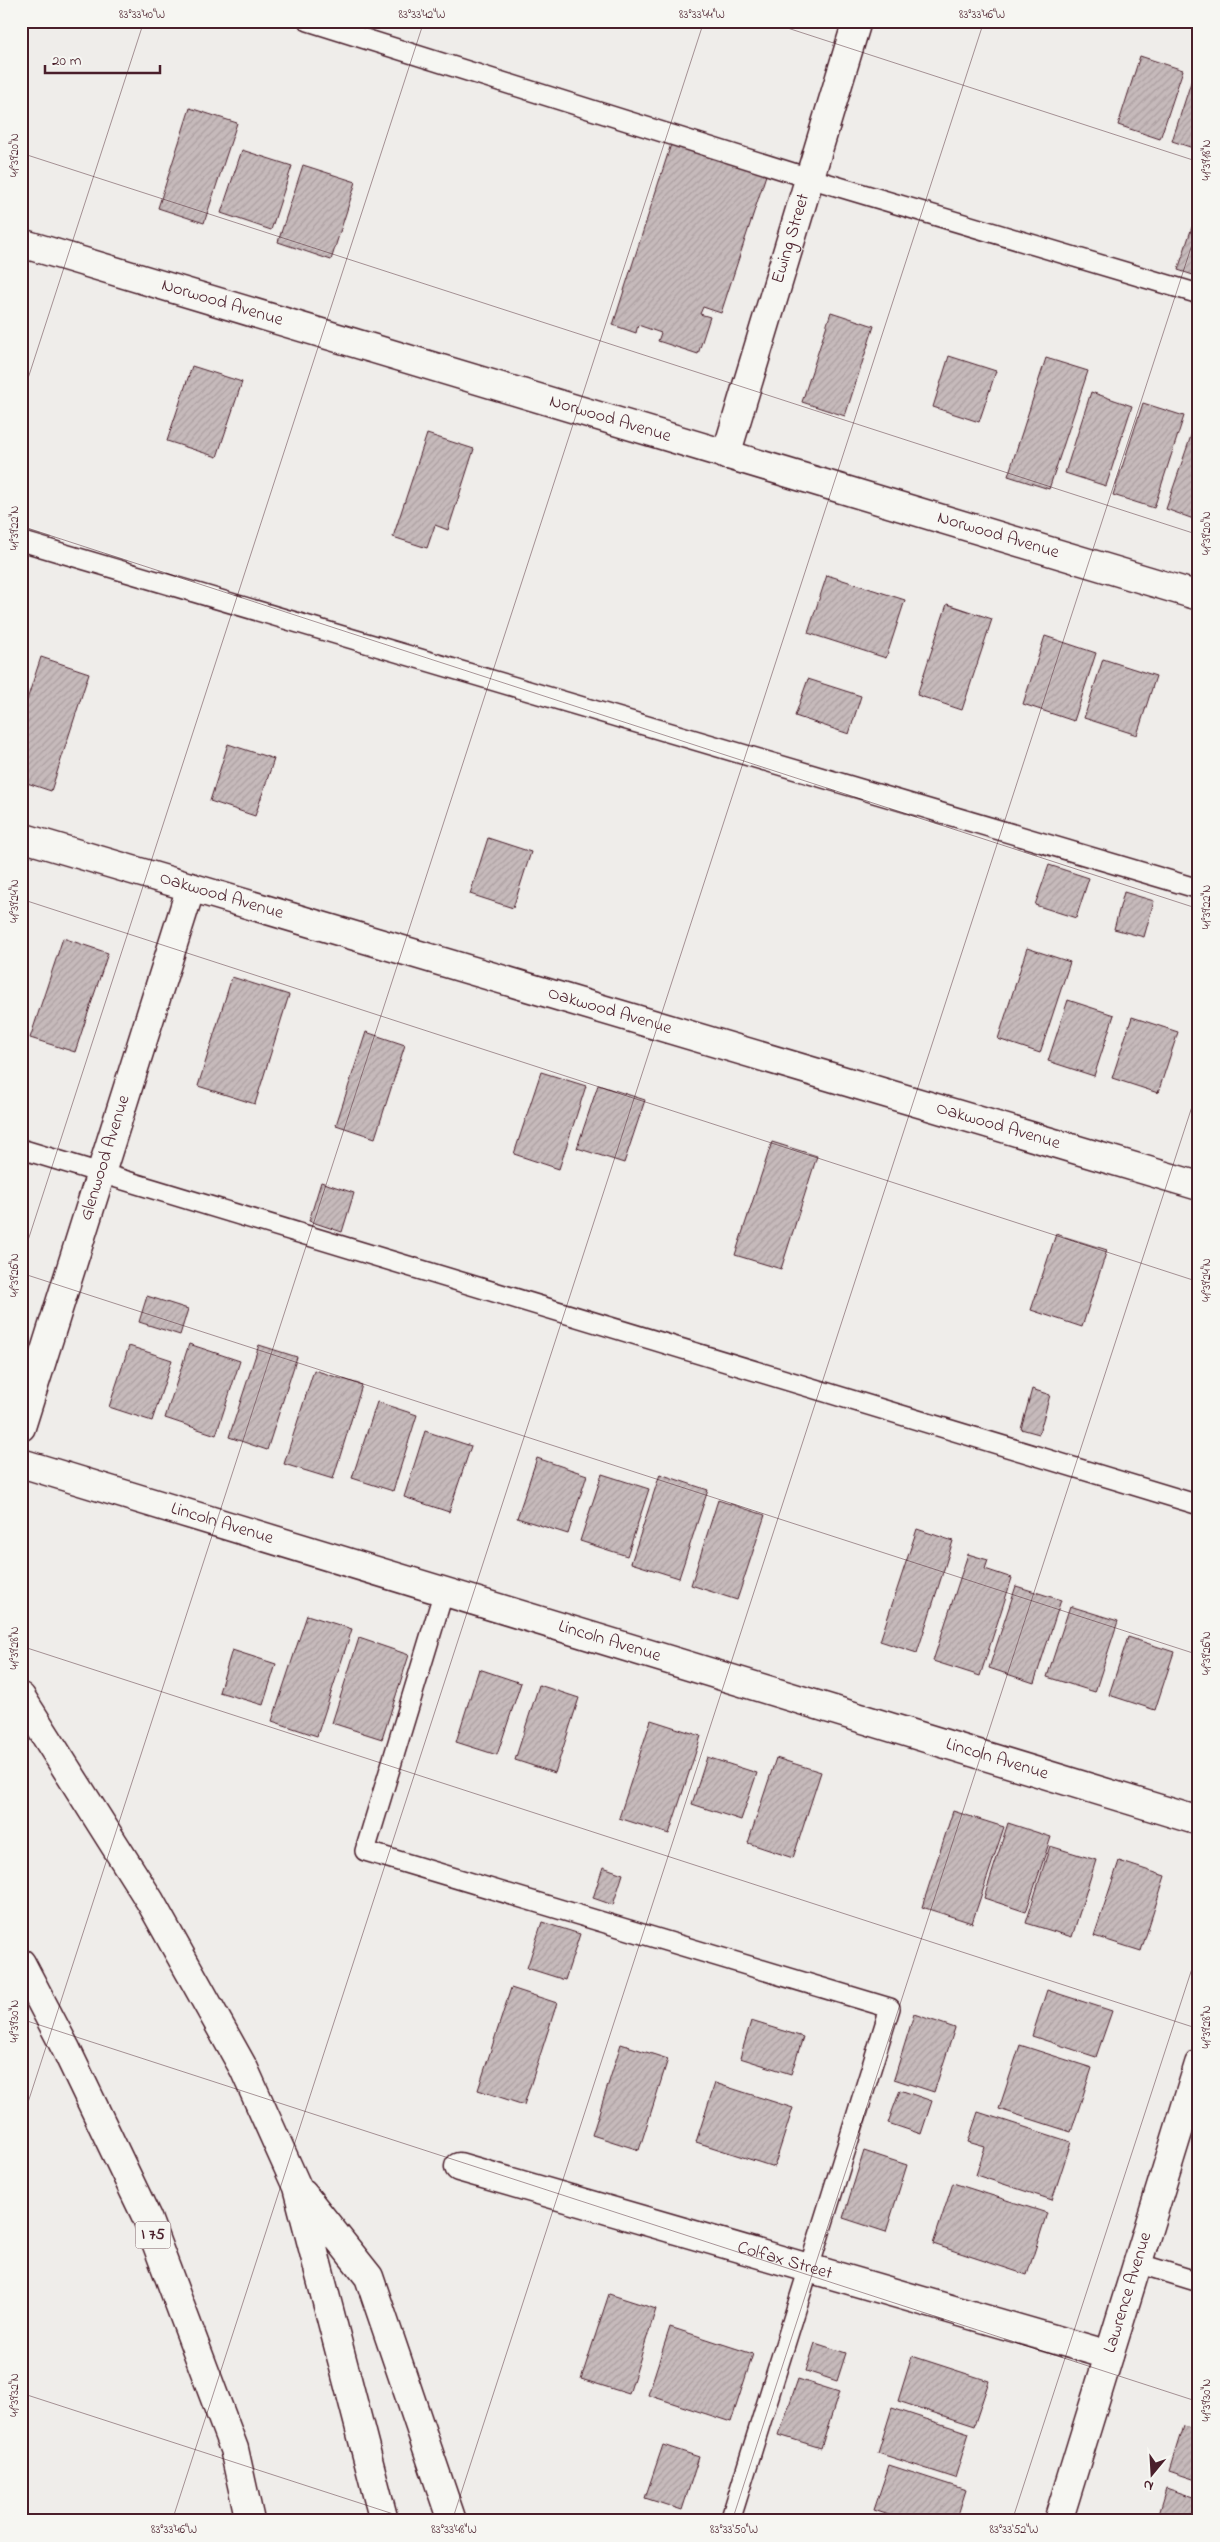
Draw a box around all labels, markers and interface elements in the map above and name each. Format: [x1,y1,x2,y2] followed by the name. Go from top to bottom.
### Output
[119,6,165,24] text: 83°33'40"W
[399,6,445,24] text: 83°33'42"W
[679,6,725,24] text: 83°33'44"W
[959,6,1005,24] text: 83°33'46"W
[45,42,160,74] scale bar
[52,50,82,72] text: 20 m
[6,133,24,177] text: 41°39'20"N
[1198,139,1216,181] text: 41°39'18"N
[765,190,817,287] street label: Ewing Street
[158,273,287,334] street label: Norwood Avenue
[546,389,675,450] street label: Norwood Avenue
[934,505,1063,567] street label: Norwood Avenue
[6,506,24,550] text: 41°39'22"N
[1198,511,1216,555] text: 41°39'20"N
[156,866,287,927] street label: Oakwood Avenue
[6,879,24,923] text: 41°39'24"N
[1198,885,1216,929] text: 41°39'22"N
[544,981,676,1042] street label: Oakwood Avenue
[74,1091,138,1224] street label: Glenwood Avenue
[933,1096,1064,1157] street label: Oakwood Avenue
[6,1253,24,1297] text: 41°39'26"N
[1198,1258,1216,1302] text: 41°39'24"N
[167,1496,277,1552] street label: Lincoln Avenue
[555,1614,665,1670] street label: Lincoln Avenue
[6,1626,24,1670] text: 41°39'28"N
[1198,1631,1216,1675] text: 41°39'26"N
[942,1732,1052,1788] street label: Lincoln Avenue
[6,2000,24,2042] text: 41°39'30"N
[1198,2005,1216,2049] text: 41°39'28"N
[136,2222,170,2248] road number: I 75
[1098,2228,1160,2356] street label: Lawrence Avenue
[734,2235,835,2287] street label: Colfax Street
[6,2373,24,2417] text: 41°39'32"N
[1198,2379,1216,2421] text: 41°39'30"N
[1128,2450,1178,2500] north arrow
[1141,2473,1156,2496] text: N
[151,2521,197,2539] text: 83°33'46"W
[431,2521,477,2539] text: 83°33'48"W
[710,2521,758,2539] text: 83°33'50"W
[990,2521,1038,2539] text: 83°33'52"W

